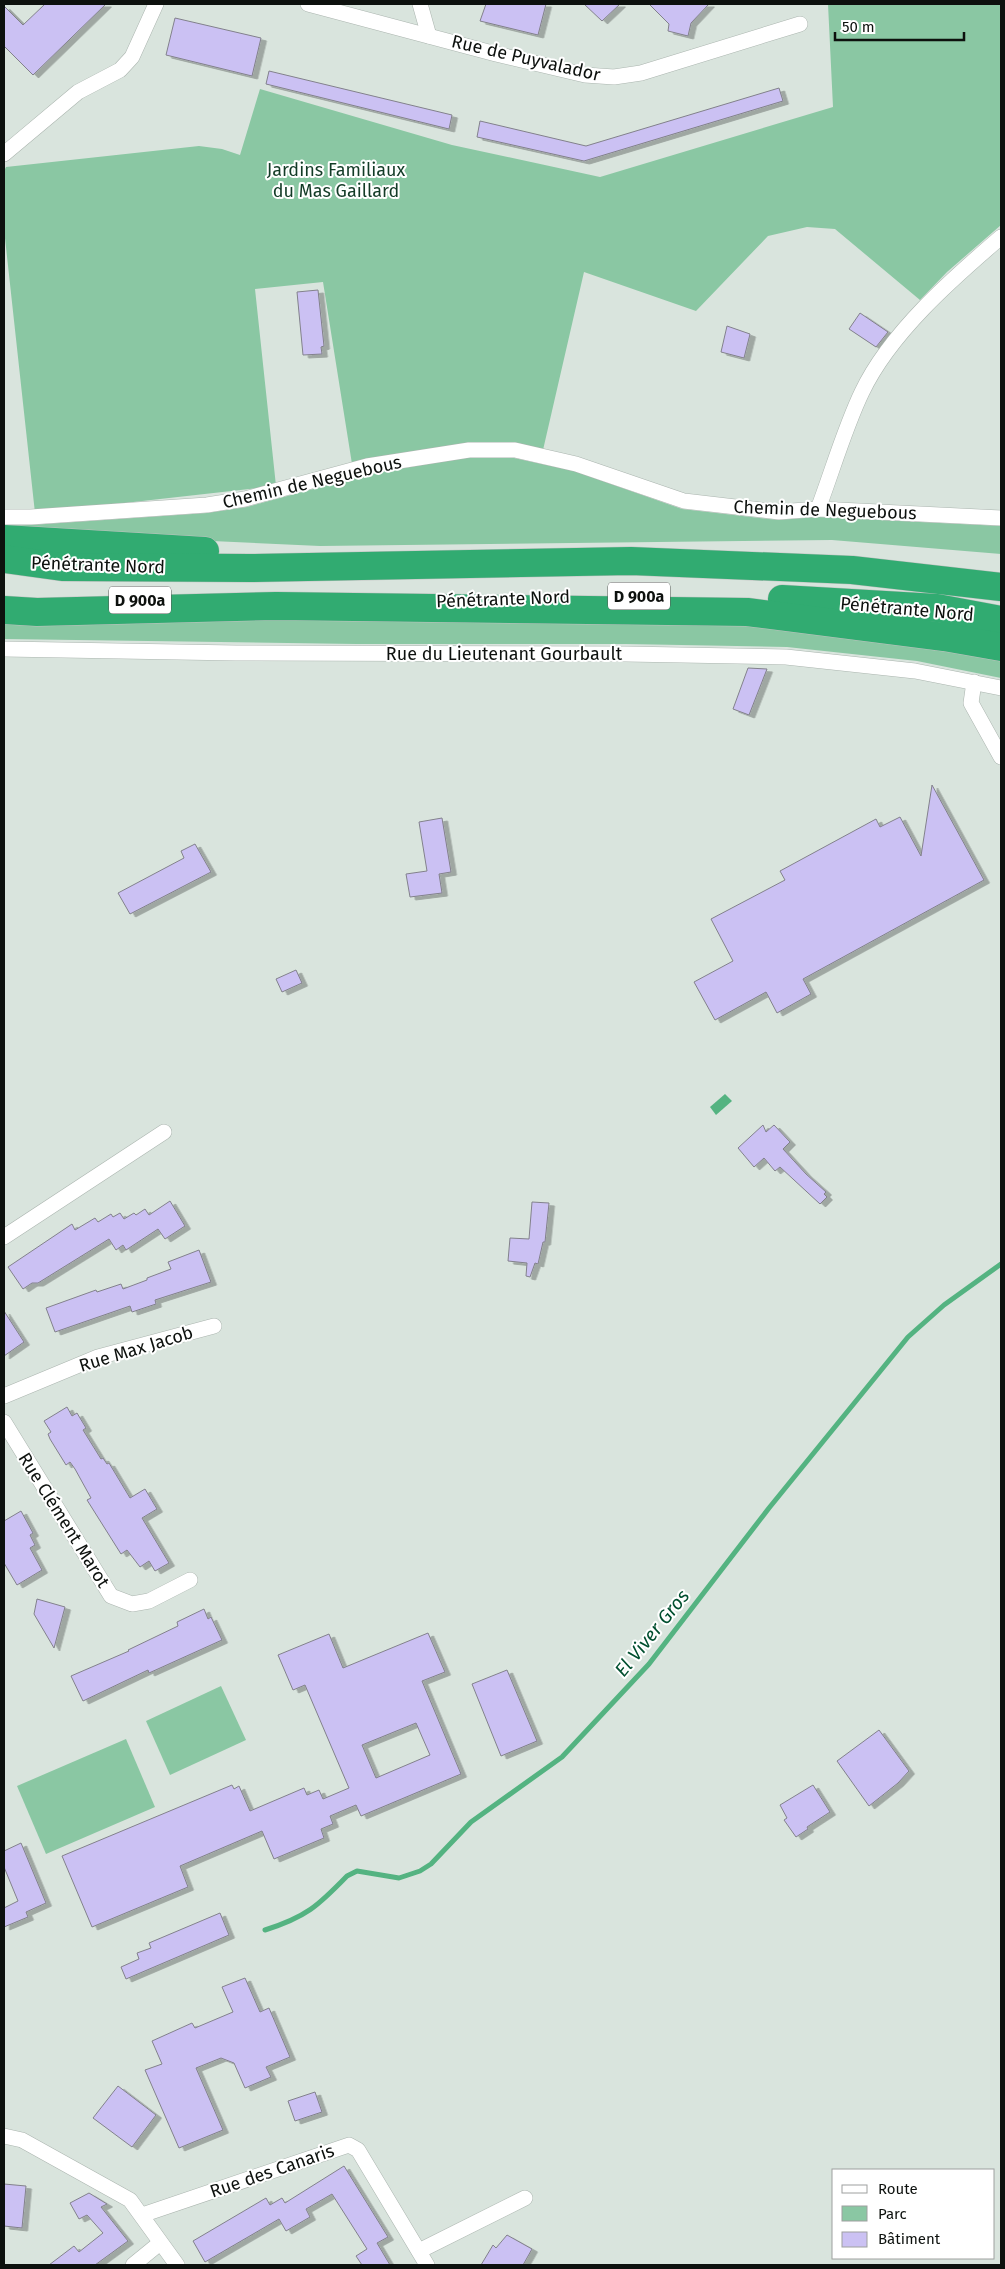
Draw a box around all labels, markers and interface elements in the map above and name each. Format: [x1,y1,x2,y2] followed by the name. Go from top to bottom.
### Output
[835,10,964,42] scale bar
[842,18,875,36] text: 50 m
[449,30,603,86] street label: Rue de Puyvalador
[267,159,406,202] park label: Jardins Familiaux du Mas Gaillard
[220,451,404,513] street label: Chemin de Neguebous
[733,496,917,524] street label: Chemin de Neguebous
[31,552,165,578] street label: Pénétrante Nord
[608,582,670,610] road number: D 900a
[109,586,171,614] road number: D 900a
[436,586,570,612] street label: Pénétrante Nord
[839,592,975,626] street label: Pénétrante Nord
[386,643,623,665] street label: Rue du Lieutenant Gourbault
[76,1321,196,1377] street label: Rue Max Jacob
[14,1448,115,1592] street label: Rue Clément Marot
[610,1585,694,1681] water label: El Viver Gros
[207,2139,337,2203] street label: Rue des Canaris
[832,2169,995,2259] legend
[878,2180,918,2198] text: Route
[878,2205,907,2223] text: Parc
[878,2230,941,2248] text: Bâtiment

